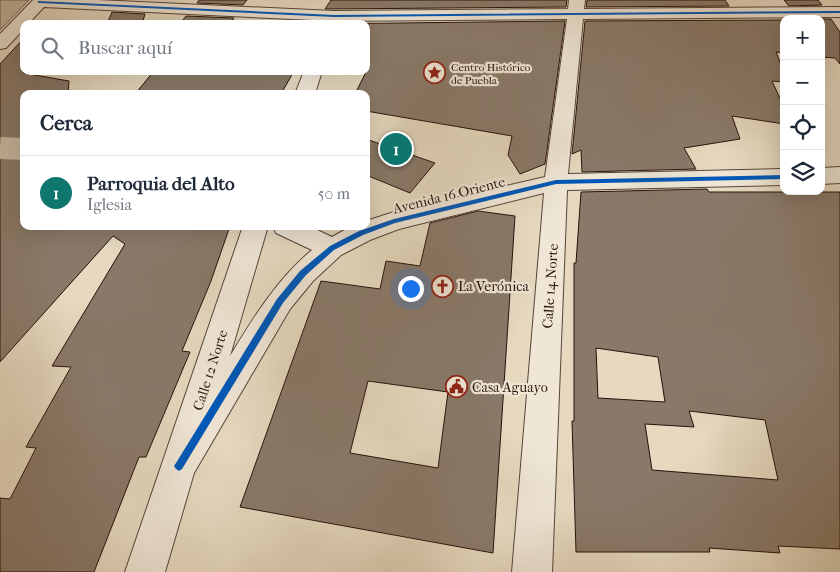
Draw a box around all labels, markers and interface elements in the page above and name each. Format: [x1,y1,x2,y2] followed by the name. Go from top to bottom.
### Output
[780,15,825,195] map controls
[780,15,825,60] button: +
[20,20,370,75] search box
[38,34,66,62] icon: search
[78,37,172,59] text: Buscar aquí
[780,60,825,105] button: −
[423,61,447,85] place icon: Centro Histórico de Puebla
[451,61,531,87] place label: Centro Histórico de Puebla
[780,105,825,150] button: locate
[40,111,92,135] text: Cerca
[380,130,412,168] pin: 1
[780,150,825,195] button: layers
[87,173,235,195] text: Parroquia del Alto
[390,173,507,218] street label: Avenida 16 Oriente
[53,184,59,203] text: 1
[318,184,350,203] text: 50 m
[87,195,132,214] text: Iglesia
[539,243,562,329] street label: Calle 14 Norte
[430,274,454,298] church icon: La Verónica
[398,276,424,302] your location
[458,278,529,295] place label: La Verónica
[189,328,232,413] street label: Calle 12 Norte
[444,375,468,399] public building icon: Casa Aguayo
[472,379,548,396] place label: Casa Aguayo

